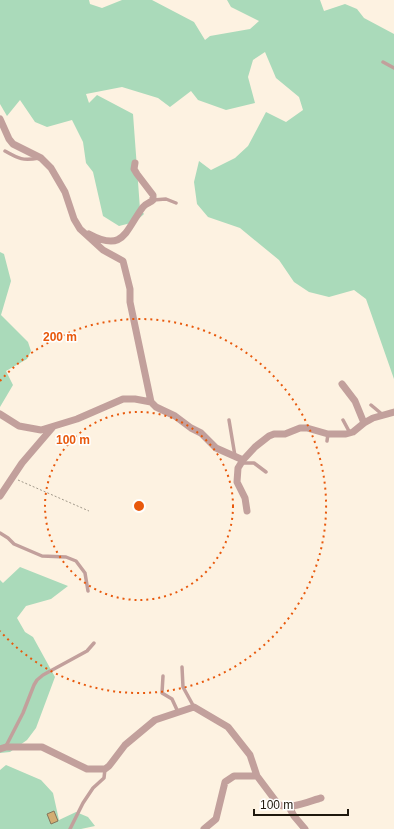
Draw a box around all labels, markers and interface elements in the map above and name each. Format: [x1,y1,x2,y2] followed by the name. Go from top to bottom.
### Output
[43,330,77,344] text: 200 m
[56,433,90,447] text: 100 m
[132,499,146,513] centre of rings
[254,791,348,817] scale bar
[260,798,293,812] text: 100 m

